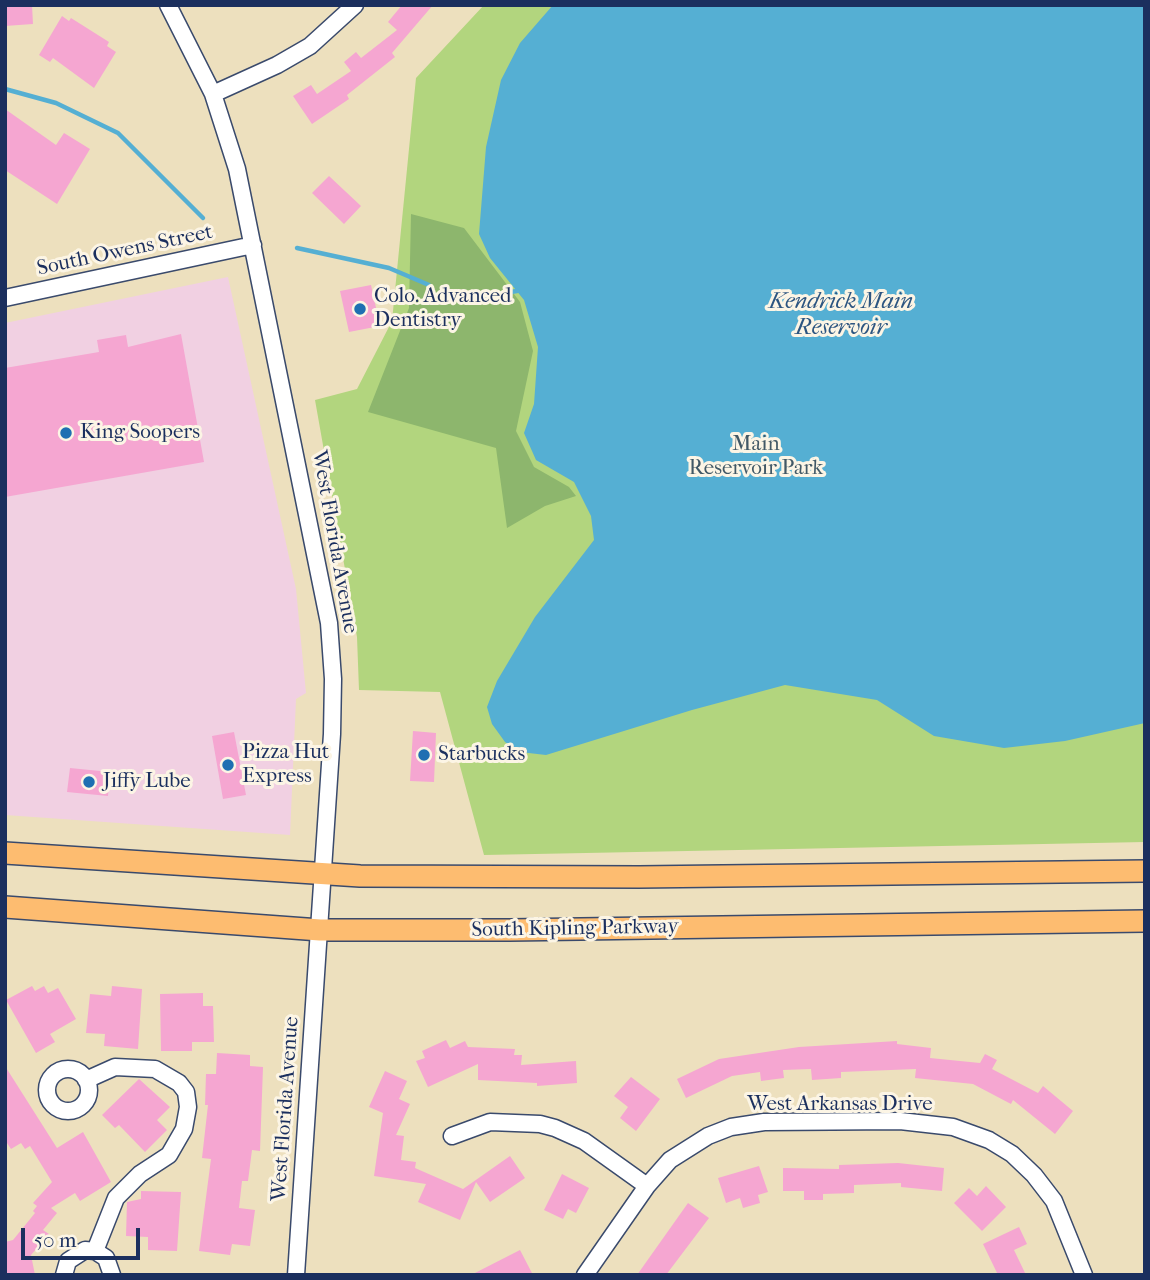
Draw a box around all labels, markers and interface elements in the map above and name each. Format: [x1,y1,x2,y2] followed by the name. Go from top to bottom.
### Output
[35,220,215,282] street label: South Owens Street
[374,284,512,334] place label: Colo. Advanced Dentistry
[769,288,913,342] water label: Kendrick Main Reservoir
[352,301,368,317] marker: Colo. Advanced Dentistry
[80,420,200,446] place label: King Soopers
[58,425,74,441] marker: King Soopers
[689,432,823,482] park label: Main Reservoir Park
[305,449,363,635] street label: West Florida Avenue
[242,740,329,790] place label: Pizza Hut Express
[438,742,525,768] place label: Starbucks
[416,747,432,763] marker: Starbucks
[220,757,236,773] marker: Pizza Hut Express
[103,769,191,795] place label: Jiffy Lube
[81,774,97,790] marker: Jiffy Lube
[471,915,679,943] street label: South Kipling Parkway
[267,1016,305,1202] street label: West Florida Avenue
[747,1092,933,1118] street label: West Arkansas Drive
[24,1214,144,1258] scale bar
[34,1228,77,1252] text: 50 m

